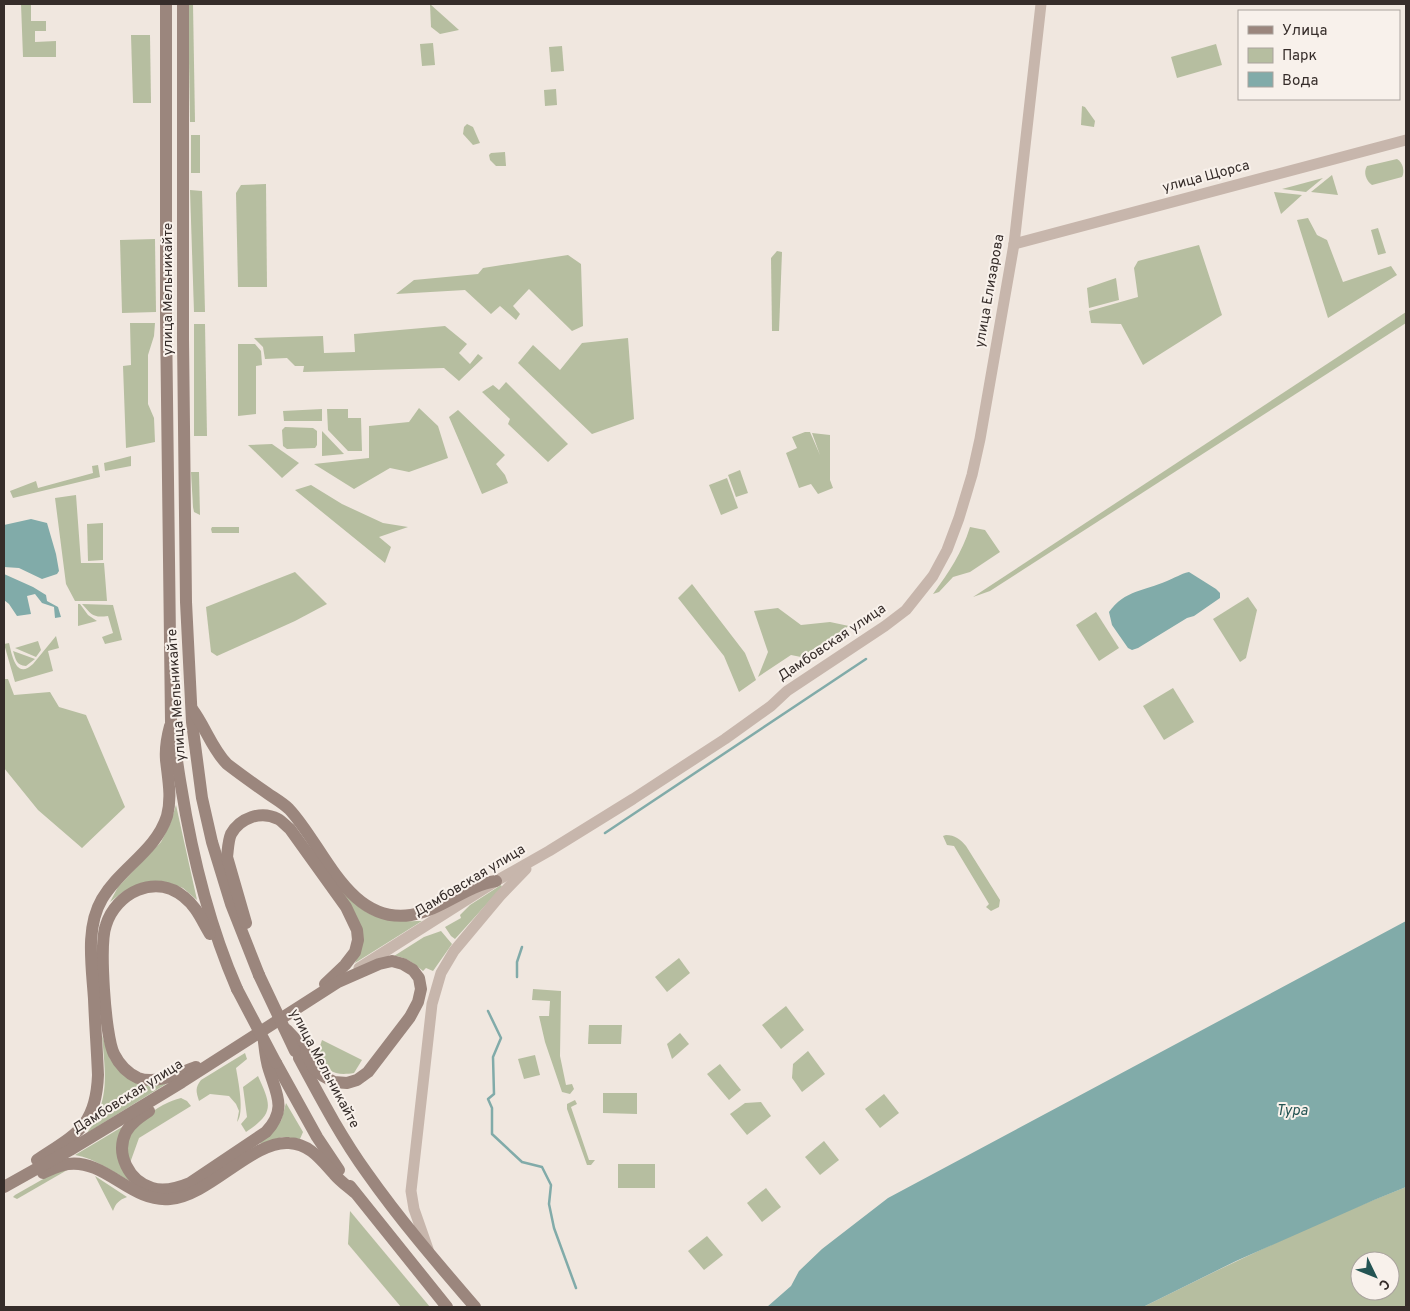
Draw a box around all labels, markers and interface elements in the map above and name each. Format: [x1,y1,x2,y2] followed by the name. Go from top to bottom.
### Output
[1238,10,1400,100] legend
[1282,22,1327,41] text: Улица
[1282,47,1317,66] text: Парк
[1282,72,1318,91] text: Вода
[1161,157,1251,197] street label: улица Щорса
[160,223,177,355] street label: улица Мельникайте
[972,233,1008,349] street label: улица Елизарова
[775,601,889,685] street label: Дамбовская улица
[164,628,190,762] street label: улица Мельникайте
[411,841,529,921] street label: Дамбовская улица
[285,1006,363,1132] street label: улица Мельникайте
[70,1056,186,1138] street label: Дамбовская улица
[1276,1102,1308,1121] water label: Тура
[1350,1251,1400,1301] north arrow
[1374,1275,1393,1293] text: С

